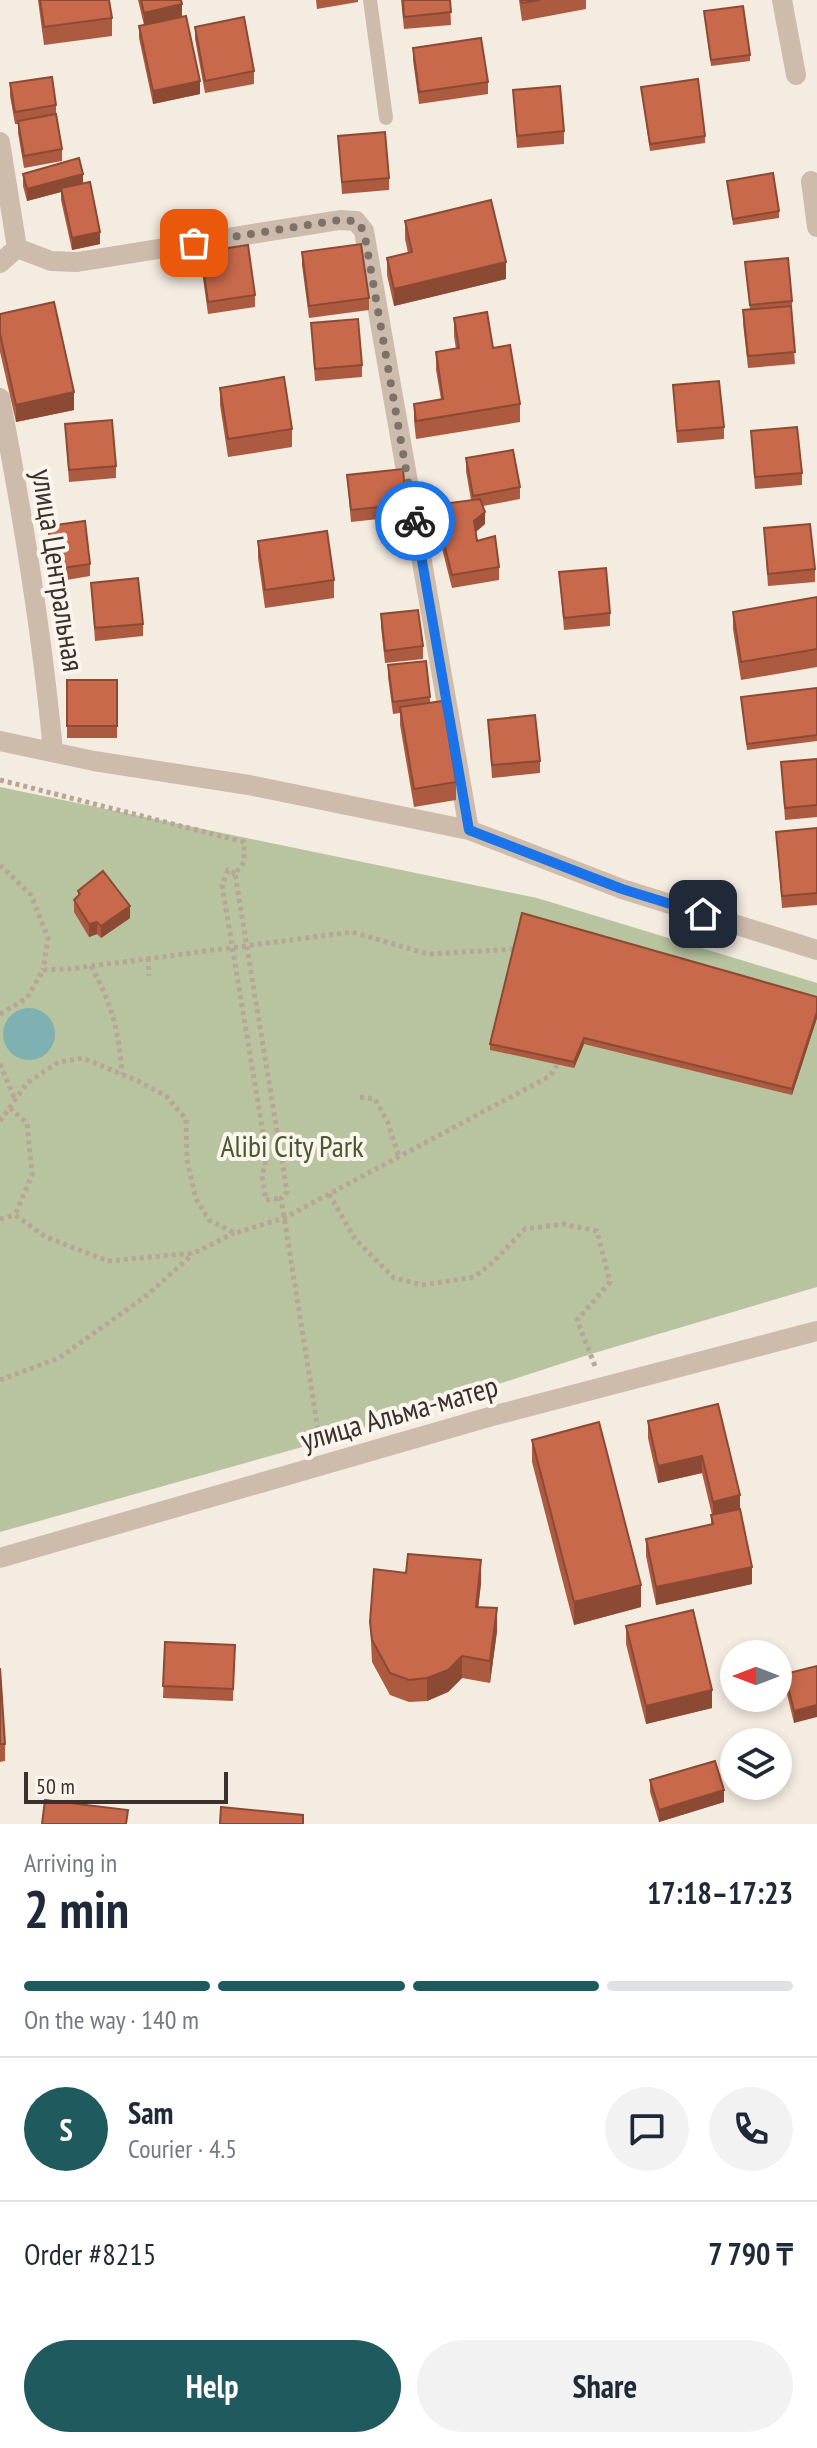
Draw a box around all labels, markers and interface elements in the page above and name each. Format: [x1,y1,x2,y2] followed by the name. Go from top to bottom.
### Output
[160,209,228,277] pin
[172,221,216,265] icon: bag
[24,466,94,674] street label: улица Центральная
[375,481,455,561] courier
[393,499,437,543] icon: bike
[669,880,737,948] pin
[681,892,725,936] icon: home
[220,1126,364,1165] park label: Alibi City Park
[296,1365,502,1459] street label: улица Альма-матер
[720,1640,792,1712] north arrow
[720,1640,792,1800] map controls
[720,1728,792,1800] button: layers
[24,1768,228,1804] scale bar
[36,1772,75,1800] text: 50 m
[24,1846,117,1879] text: Arriving in
[647,1873,793,1912] text: 17:18–17:23
[24,1875,129,1942] text: 2 min
[24,2003,199,2036] text: On the way · 140 m
[605,2087,689,2171] button: chat
[709,2087,793,2171] button: phone
[128,2093,173,2132] text: Sam
[59,2110,73,2149] text: S
[128,2132,237,2165] text: Courier · 4.5
[24,2234,156,2273] text: Order #8215
[708,2234,793,2273] text: 7 790 ₸
[24,2340,401,2432] button: Help
[417,2340,793,2432] button: Share

